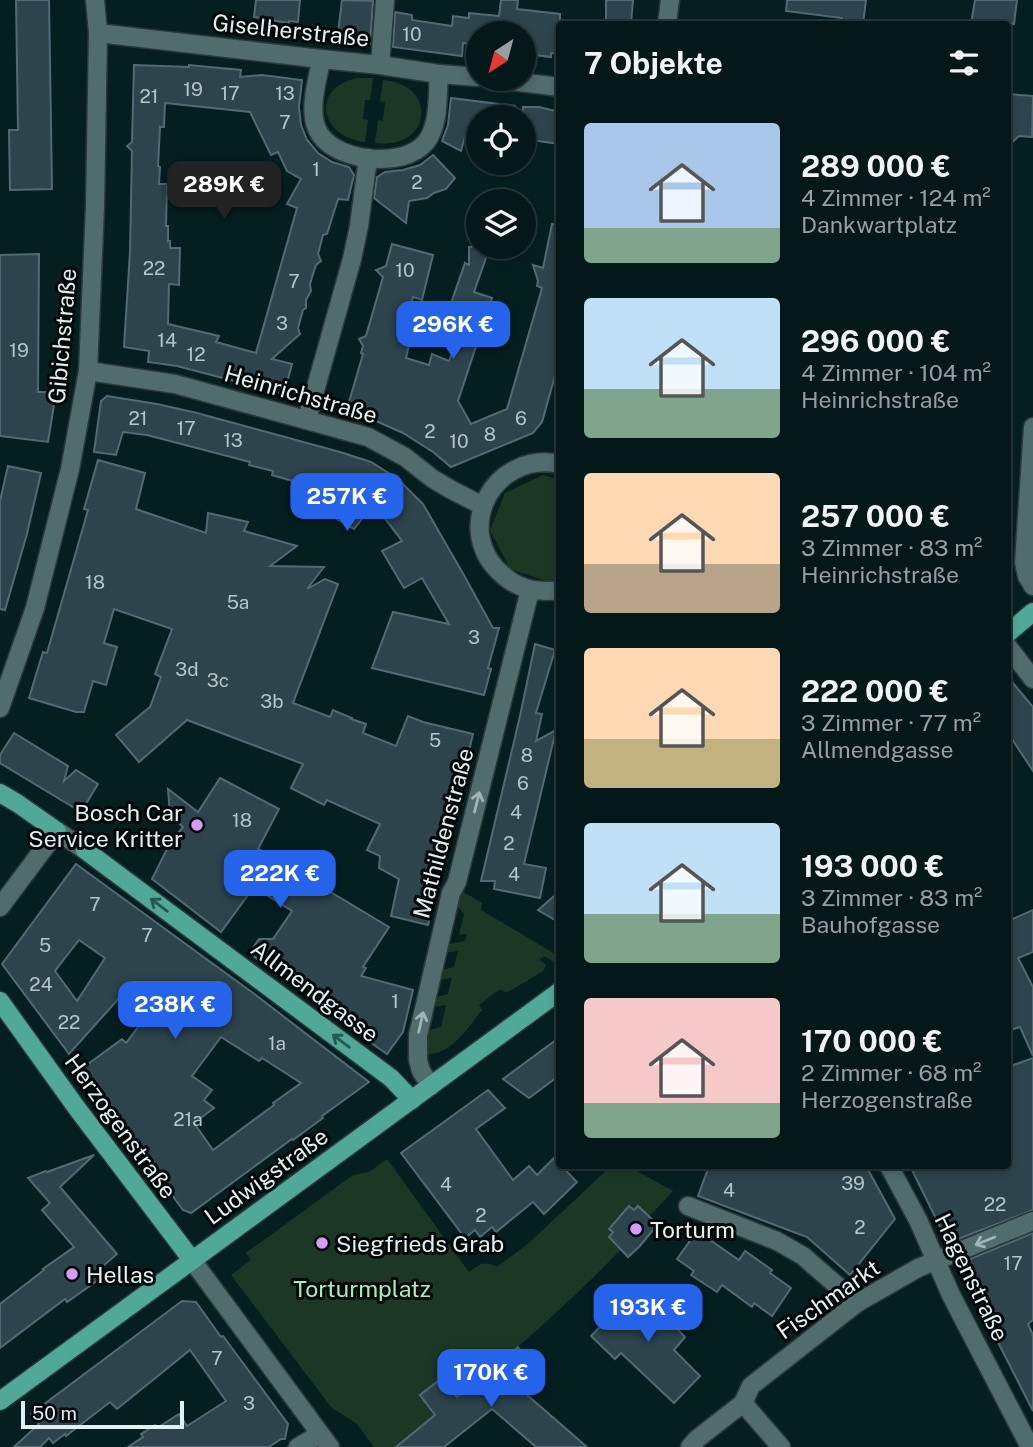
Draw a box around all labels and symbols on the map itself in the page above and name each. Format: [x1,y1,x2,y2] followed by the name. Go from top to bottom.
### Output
[211,8,371,52] street label: Giselherstraße
[466,21,536,91] north arrow
[402,23,422,45] house number: 10
[183,78,203,100] house number: 19
[220,82,240,104] house number: 17
[275,82,295,104] house number: 13
[139,85,159,107] house number: 21
[279,111,291,133] house number: 7
[312,158,320,180] house number: 1
[167,162,281,221] pin: 289K €
[411,171,423,193] house number: 2
[143,257,165,279] house number: 22
[395,259,415,281] house number: 10
[43,267,81,405] street label: Gibichstraße
[288,270,300,292] house number: 7
[396,302,510,361] pin: 296K €
[276,312,288,334] house number: 3
[157,329,177,351] house number: 14
[9,339,29,361] house number: 19
[186,343,206,365] house number: 12
[221,359,381,429] street label: Heinrichstraße
[128,407,148,429] house number: 21
[515,407,527,429] house number: 6
[176,417,196,439] house number: 17
[424,420,436,442] house number: 2
[484,423,496,445] house number: 8
[223,429,243,451] house number: 13
[449,430,469,452] house number: 10
[290,474,404,533] pin: 257K €
[85,571,105,593] house number: 18
[227,591,249,613] house number: 5a
[468,626,480,648] house number: 3
[175,658,199,680] house number: 3d
[207,669,229,691] house number: 3c
[260,690,284,712] house number: 3b
[429,729,441,751] house number: 5
[521,744,533,766] house number: 8
[407,745,479,921] street label: Mathildenstraße
[517,772,529,794] house number: 6
[471,791,484,814] one-way arrow
[28,799,183,852] place label: Bosch Car Service Kritter
[510,801,522,823] house number: 4
[232,809,252,831] house number: 18
[189,817,205,833] marker: Bosch Car Service Kritter
[503,832,515,854] house number: 2
[223,850,337,910] pin: 222K €
[508,863,520,885] house number: 4
[89,893,101,915] house number: 7
[150,898,169,912] one-way arrow
[141,924,153,946] house number: 7
[39,934,51,956] house number: 5
[246,934,384,1048] street label: Allmendgasse
[29,973,53,995] house number: 24
[118,982,232,1041] pin: 238K €
[391,990,399,1012] house number: 1
[58,1011,80,1033] house number: 22
[414,1011,428,1034] one-way arrow
[268,1032,286,1054] house number: 1a
[332,1034,351,1049] one-way arrow
[60,1049,182,1203] street label: Herzogenstraße
[173,1108,203,1130] house number: 21a
[199,1122,333,1230] street label: Ludwigstraße
[841,1172,865,1194] house number: 39
[440,1173,452,1195] house number: 4
[723,1179,735,1201] house number: 4
[984,1193,1006,1215] house number: 22
[475,1204,487,1226] house number: 2
[929,1209,1015,1345] street label: Hagenstraße
[650,1216,735,1243] place label: Torturm
[854,1216,866,1238] house number: 2
[628,1221,644,1237] marker: Torturm
[336,1230,504,1257] place label: Siegfrieds Grab
[314,1235,330,1251] marker: Siegfrieds Grab
[975,1235,996,1248] one-way arrow
[1003,1252,1023,1274] house number: 17
[771,1254,885,1344] street label: Fischmarkt
[86,1261,154,1288] place label: Hellas
[64,1266,80,1282] marker: Hellas
[293,1275,431,1302] park label: Torturmplatz
[591,1284,705,1344] pin: 193K €
[211,1347,223,1369] house number: 7
[434,1350,548,1409] pin: 170K €
[243,1392,255,1414] house number: 3
[21,1398,184,1430] scale bar

